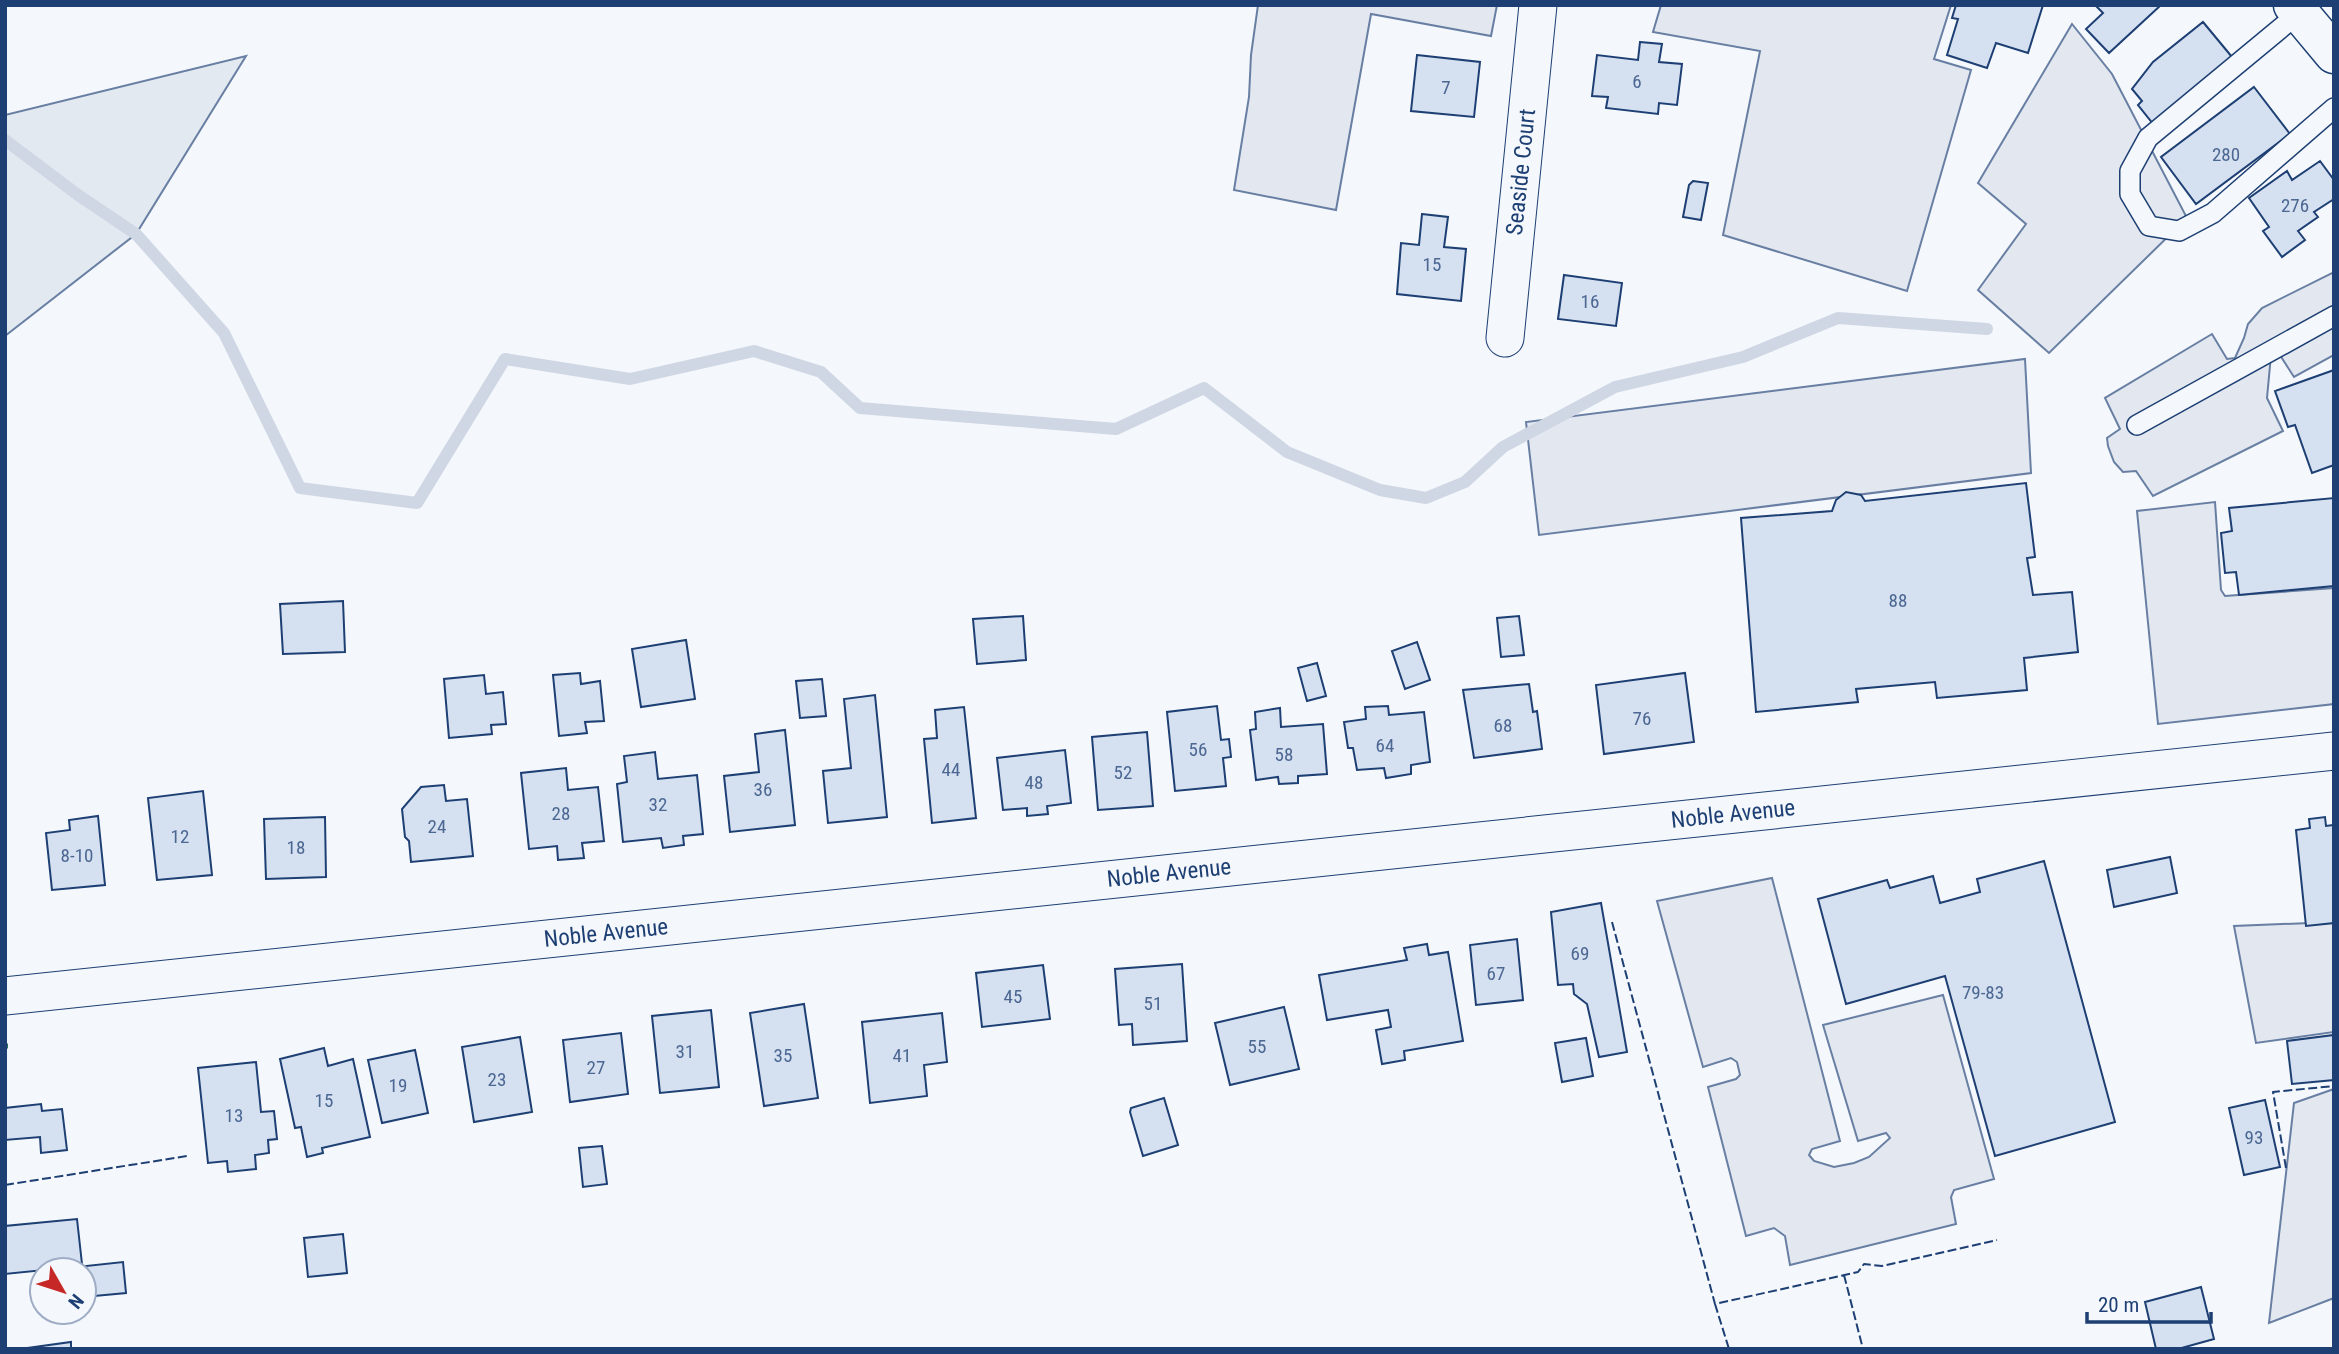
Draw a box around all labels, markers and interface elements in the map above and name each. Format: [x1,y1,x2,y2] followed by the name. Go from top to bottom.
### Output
[1632,70,1642,93] house number: 6
[1441,76,1451,99] house number: 7
[1501,107,1541,237] street label: Seaside Court
[2212,143,2240,166] house number: 280
[2281,194,2309,217] house number: 276
[1423,253,1441,276] house number: 15
[1581,290,1599,313] house number: 16
[1889,589,1907,612] house number: 88
[1633,707,1651,730] house number: 76
[1494,714,1512,737] house number: 68
[1376,734,1394,757] house number: 64
[1189,738,1207,761] house number: 56
[1275,743,1293,766] house number: 58
[942,758,960,781] house number: 44
[1114,761,1132,784] house number: 52
[1025,771,1043,794] house number: 48
[754,778,772,801] house number: 36
[649,793,667,816] house number: 32
[1670,794,1796,834] street label: Noble Avenue
[552,802,570,825] house number: 28
[428,815,446,838] house number: 24
[171,825,189,848] house number: 12
[287,836,305,859] house number: 18
[61,844,93,867] house number: 8-10
[1106,853,1232,893] street label: Noble Avenue
[543,913,669,953] street label: Noble Avenue
[1571,942,1589,965] house number: 69
[1487,962,1505,985] house number: 67
[1962,981,2004,1004] house number: 79-83
[1004,985,1022,1008] house number: 45
[1144,992,1162,1015] house number: 51
[1248,1035,1266,1058] house number: 55
[676,1040,694,1063] house number: 31
[774,1044,792,1067] house number: 35
[893,1044,911,1067] house number: 41
[587,1056,605,1079] house number: 27
[488,1068,506,1091] house number: 23
[389,1074,407,1097] house number: 19
[315,1089,333,1112] house number: 15
[225,1104,243,1127] house number: 13
[2245,1126,2263,1149] house number: 93
[28,1256,98,1326] north arrow
[2087,1280,2211,1324] scale bar
[63,1290,88,1313] text: N
[2098,1293,2139,1317] text: 20 m

